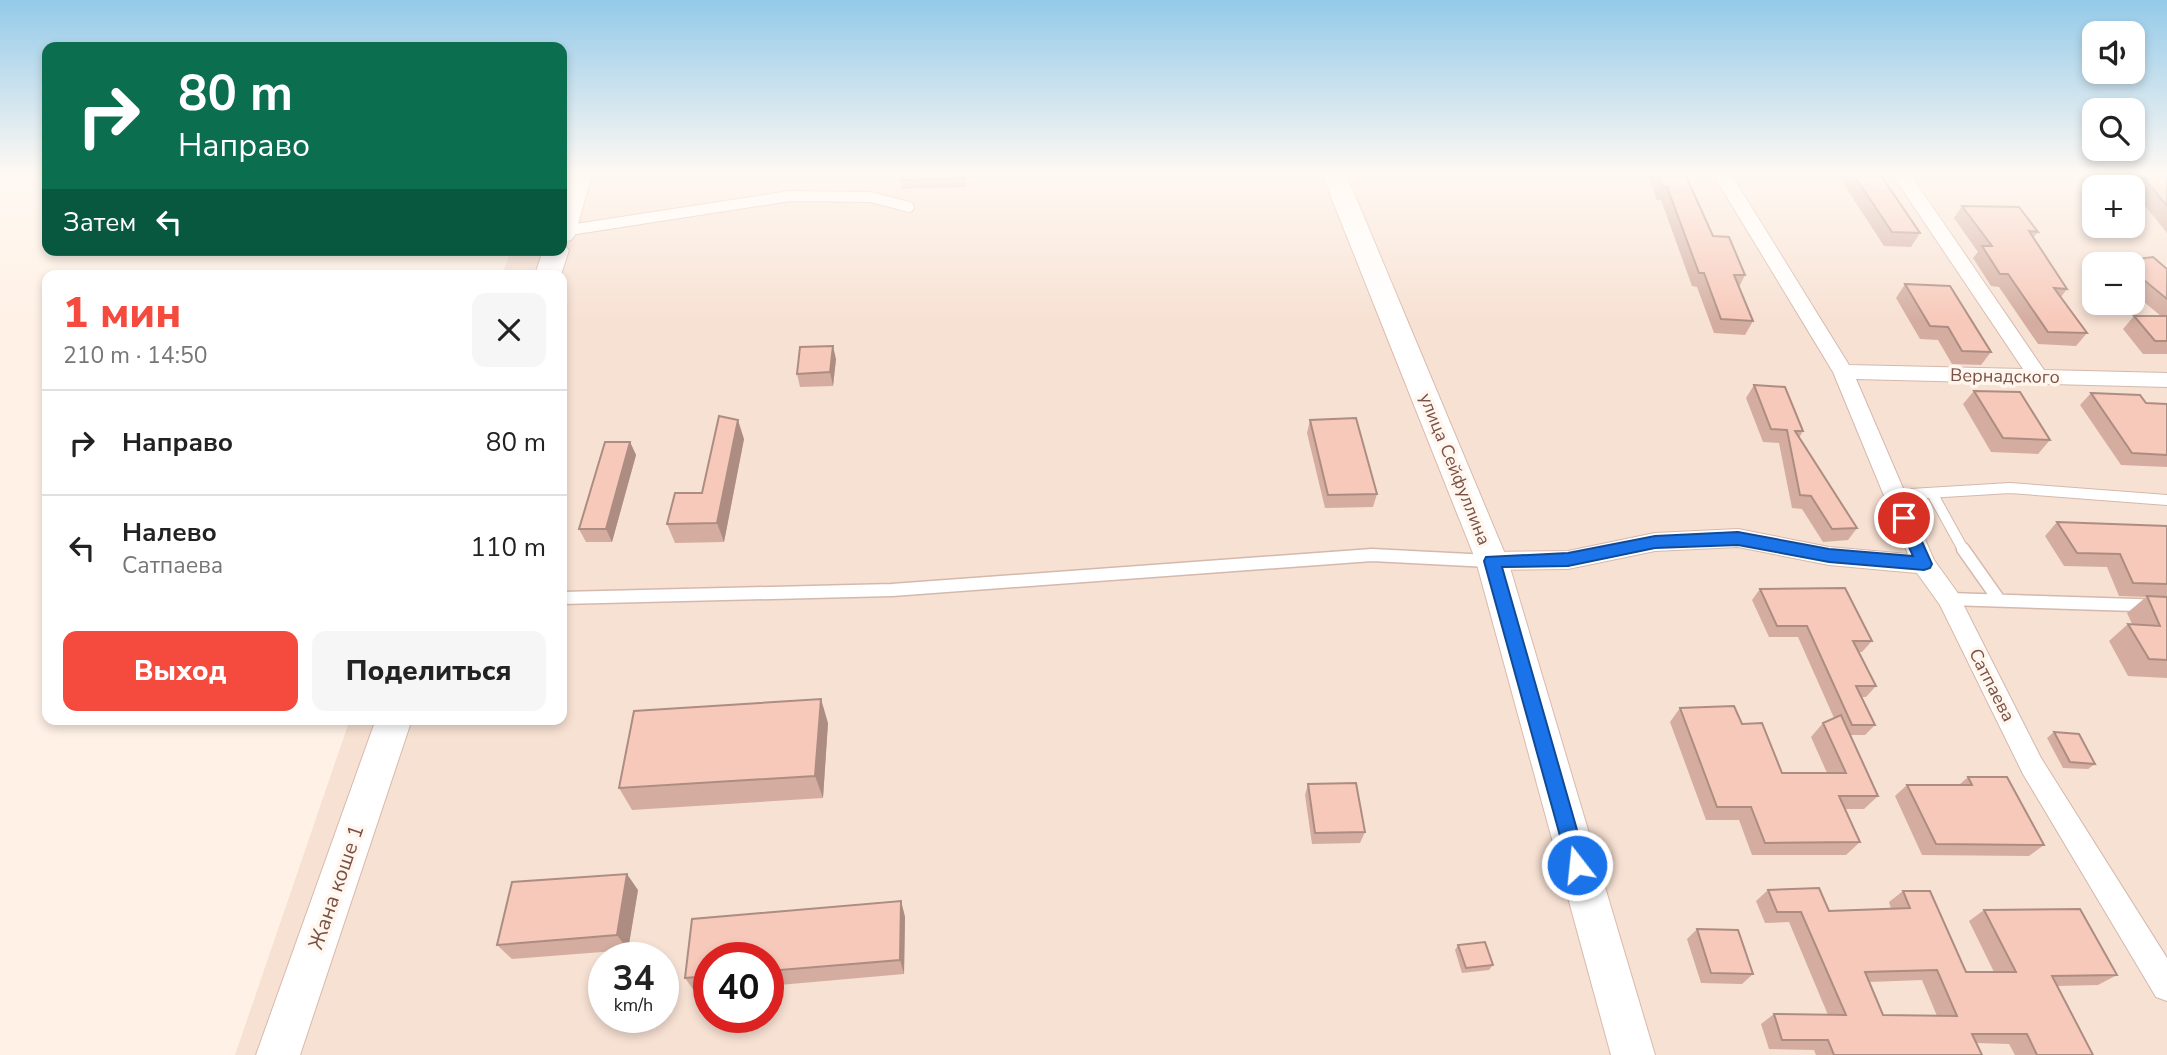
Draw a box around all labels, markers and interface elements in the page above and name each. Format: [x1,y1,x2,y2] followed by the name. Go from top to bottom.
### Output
[2082,21,2145,315] map controls
[2082,21,2145,84] button: sound
[178,60,293,127] text: 80 m
[63,70,154,161] icon: right
[2082,98,2145,161] button: search
[178,124,310,167] text: Направо
[2082,175,2145,238] button: +
[150,203,188,241] icon: left
[63,205,136,240] text: Затем
[2082,252,2145,315] button: −
[63,285,181,342] text: 1 мин
[472,293,546,367] button: close
[63,340,208,371] text: 210 m · 14:50
[1950,363,2060,389] street label: Вернадского
[1414,390,1496,548] street label: улица Сейфуллина
[63,424,101,462] icon: right
[122,425,233,460] text: Направо
[486,425,546,460] text: 80 m
[1874,488,1934,548] pin
[1885,499,1923,537] icon: arrive
[122,515,217,550] text: Налево
[63,529,101,567] icon: left
[470,530,546,565] text: 110 m
[122,550,223,581] text: Сатпаева
[63,631,298,711] button: Выход
[312,631,546,711] button: Поделиться
[1963,644,2021,726] street label: Сатпаева
[302,821,370,953] street label: Жана коше 1
[1540,828,1614,902] position arrow
[693,942,784,1033] speed limit sign: 40
[612,955,655,1002] text: 34
[614,993,653,1017] text: km/h

